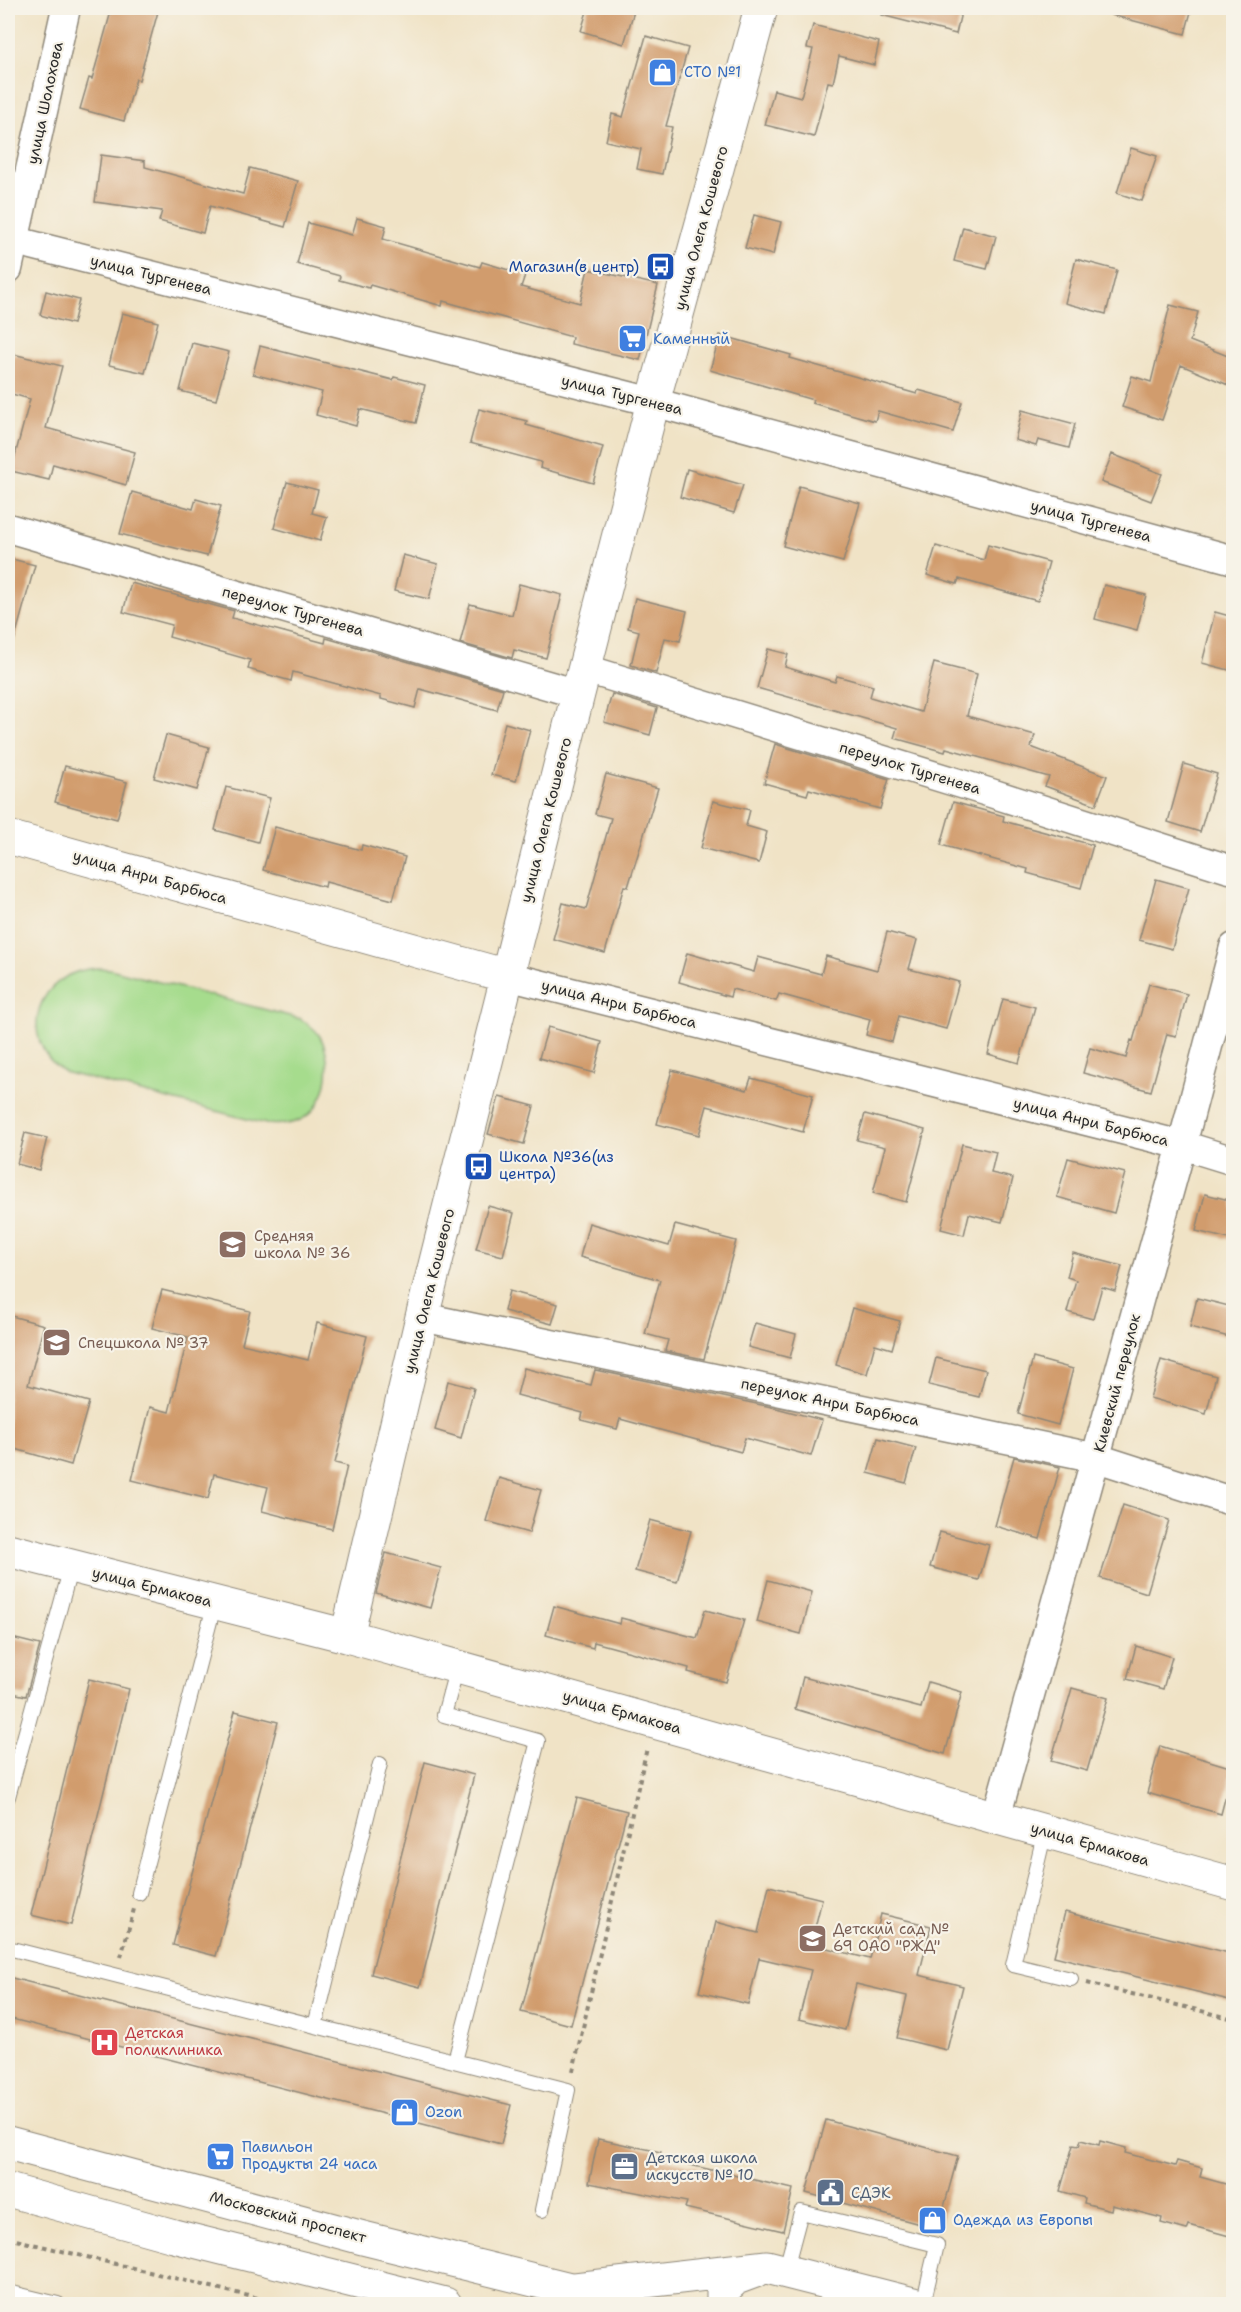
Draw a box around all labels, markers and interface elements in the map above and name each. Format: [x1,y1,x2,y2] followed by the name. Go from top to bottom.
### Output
[22,39,68,166] street label: улица Шолохова
[647,56,679,88] shop icon: СТО №1
[684,62,741,82] place label: СТО №1
[669,144,733,312] street label: улица Олега Кошевого
[88,250,214,300] street label: улица Тургенева
[644,251,676,283] bus stop icon: Магазин(в центр)
[509,257,639,277] place label: Магазин(в центр)
[616,323,648,355] supermarket icon: Каменный
[653,329,730,349] place label: Каменный
[559,370,685,420] street label: улица Тургенева
[1028,495,1154,547] street label: улица Тургенева
[220,581,367,641] street label: переулок Тургенева
[516,735,576,905] street label: улица Олега Кошевого
[837,737,984,799] street label: переулок Тургенева
[71,845,230,909] street label: улица Анри Барбюса
[539,975,699,1033] street label: улица Анри Барбюса
[1011,1093,1171,1151] street label: улица Анри Барбюса
[499,1147,614,1184] place label: Школа №36(из центра)
[462,1150,494,1182] bus stop icon: Школа №36(из центра)
[399,1206,459,1376] street label: улица Олега Кошевого
[254,1226,350,1263] place label: Средняя школа № 36
[217,1229,249,1261] school or university icon: Средняя школа № 36
[1089,1312,1145,1454] street label: Киевский переулок
[41,1327,73,1359] school or university icon: Спецшкола № 37
[78,1333,209,1353] place label: Спецшкола № 37
[739,1373,922,1431] street label: переулок Анри Барбюса
[90,1562,215,1612] street label: улица Ермакова
[560,1685,684,1739] street label: улица Ермакова
[1028,1817,1152,1871] street label: улица Ермакова
[833,1919,949,1956] place label: Детский сад № 69 ОАО "РЖД"
[796,1922,828,1954] school or university icon: Детский сад № 69 ОАО "РЖД"
[125,2023,223,2060] place label: Детская поликлиника
[88,2026,120,2058] hospital icon: Детская поликлиника
[388,2096,420,2128] shop icon: Ozon
[425,2102,462,2122] place label: Ozon
[242,2137,378,2174] place label: Павильон Продукты 24 часа
[205,2140,237,2172] supermarket icon: Павильон Продукты 24 часа
[646,2148,758,2185] place label: Детская школа искусств № 10
[609,2151,641,2183] office icon: Детская школа искусств № 10
[814,2177,846,2209] public building icon: СДЭК
[851,2183,891,2203] place label: СДЭК
[207,2186,369,2248] street label: Московский проспект
[916,2204,948,2236] shop icon: Одежда из Европы
[953,2210,1093,2230] place label: Одежда из Европы

